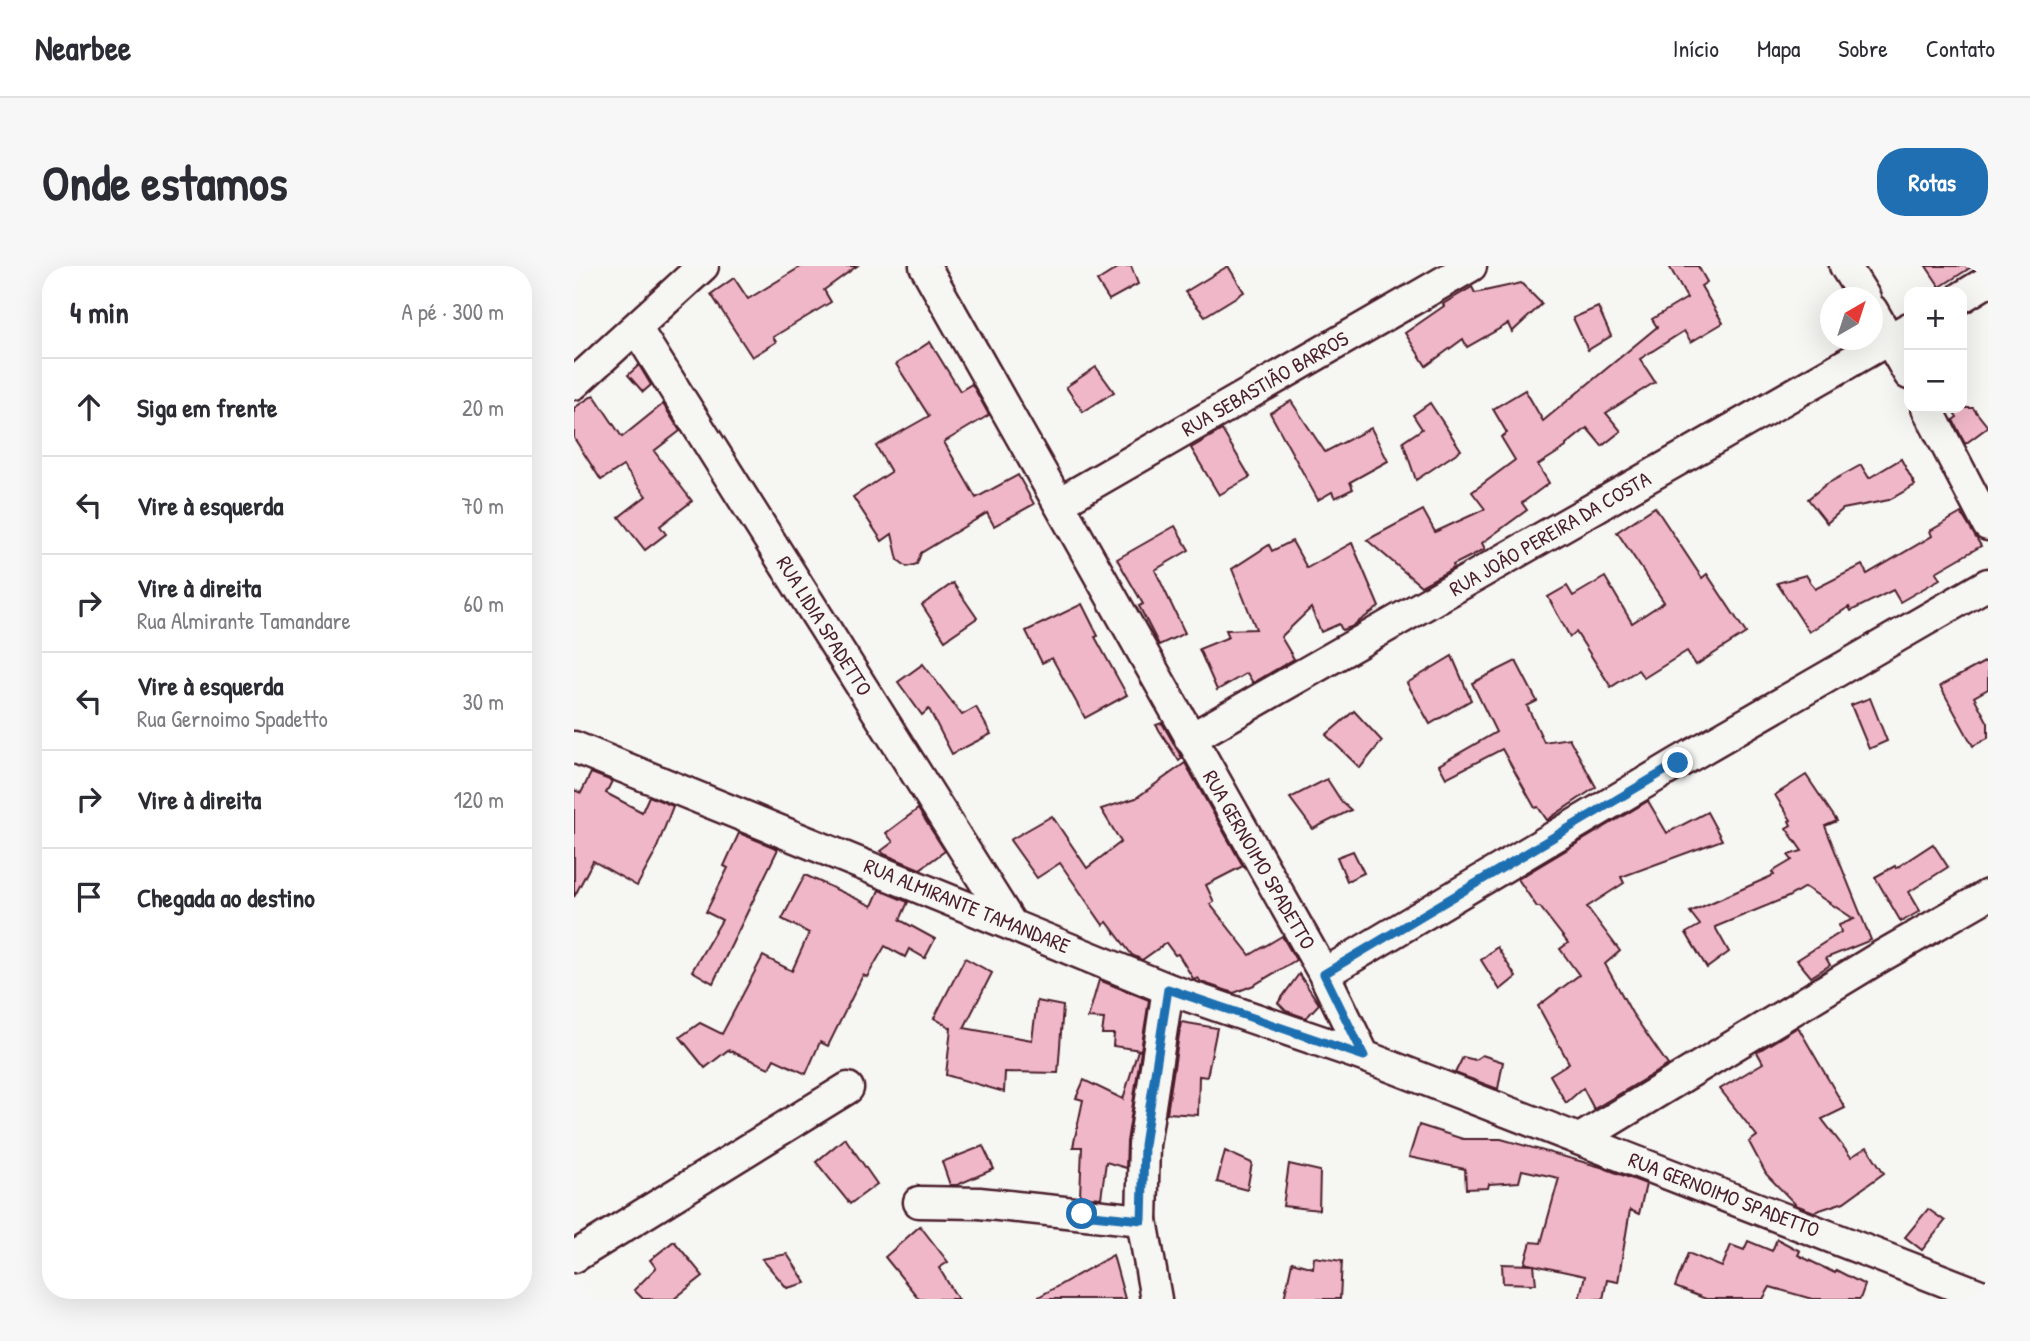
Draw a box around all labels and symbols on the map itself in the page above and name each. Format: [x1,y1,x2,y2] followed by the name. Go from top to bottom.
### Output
[1820,287,1883,350] north arrow
[1176,324,1354,443] street label: RUA SEBASTIÃO BARROS
[1444,464,1656,603] street label: RUA JOÃO PEREIRA DA COSTA
[770,550,879,701] street label: RUA LIDIA SPADETTO
[1662,747,1693,778] route end
[1196,765,1323,955] street label: RUA GERNOIMO SPADETTO
[860,851,1074,960] street label: RUA ALMIRANTE TAMANDARE
[1624,1145,1824,1244] street label: RUA GERNOIMO SPADETTO
[1066,1198,1097,1229] route start

